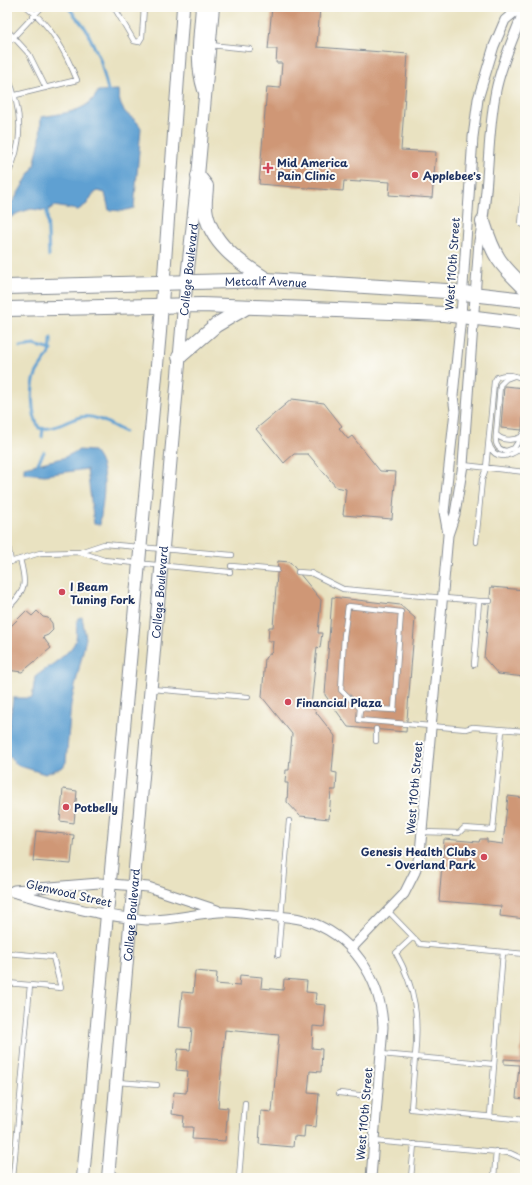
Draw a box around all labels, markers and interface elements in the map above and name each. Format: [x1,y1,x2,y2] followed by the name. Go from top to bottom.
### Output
[277,154,348,184] place label: Mid America Pain Clinic
[262,162,274,174] marker: Mid America Pain Clinic
[423,167,481,184] place label: Applebee's
[410,170,420,180] marker: Applebee's
[440,216,464,311] street label: West 110th Street
[175,222,201,317] street label: College Boulevard
[224,271,308,291] street label: Metcalf Avenue
[147,545,172,639] street label: College Boulevard
[70,578,136,608] place label: I Beam Tuning Fork
[57,587,67,597] marker: I Beam Tuning Fork
[296,694,382,711] place label: Financial Plaza
[283,697,293,707] marker: Financial Plaza
[401,740,427,835] street label: West 110th Street
[74,799,118,816] place label: Potbelly
[61,802,71,812] marker: Potbelly
[361,843,477,873] place label: Genesis Health Clubs - Overland Park
[479,852,489,862] marker: Genesis Health Clubs - Overland Park
[118,868,143,962] street label: College Boulevard
[24,875,114,911] street label: Glenwood Street
[351,1066,377,1161] street label: West 110th Street

